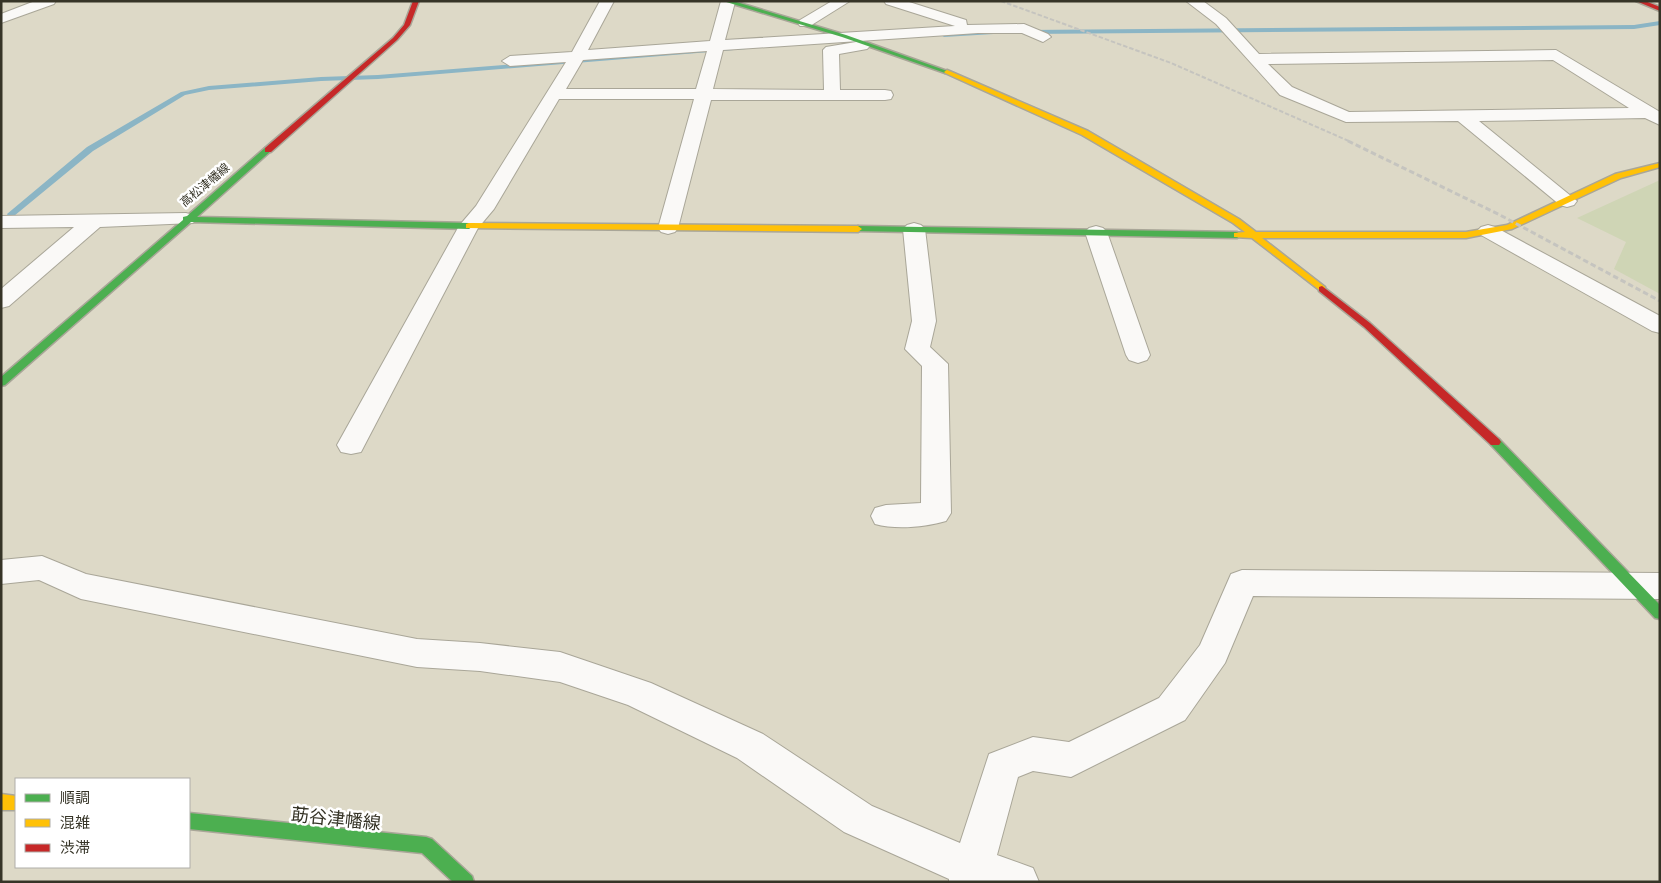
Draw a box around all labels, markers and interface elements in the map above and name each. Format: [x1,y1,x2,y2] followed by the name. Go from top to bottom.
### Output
[177,160,232,210] street label: 高松津幡線
[15,778,190,868] legend
[60,788,90,806] text: 順調
[290,802,382,834] street label: 莇谷津幡線
[60,813,90,831] text: 混雑
[60,838,90,856] text: 渋滞

